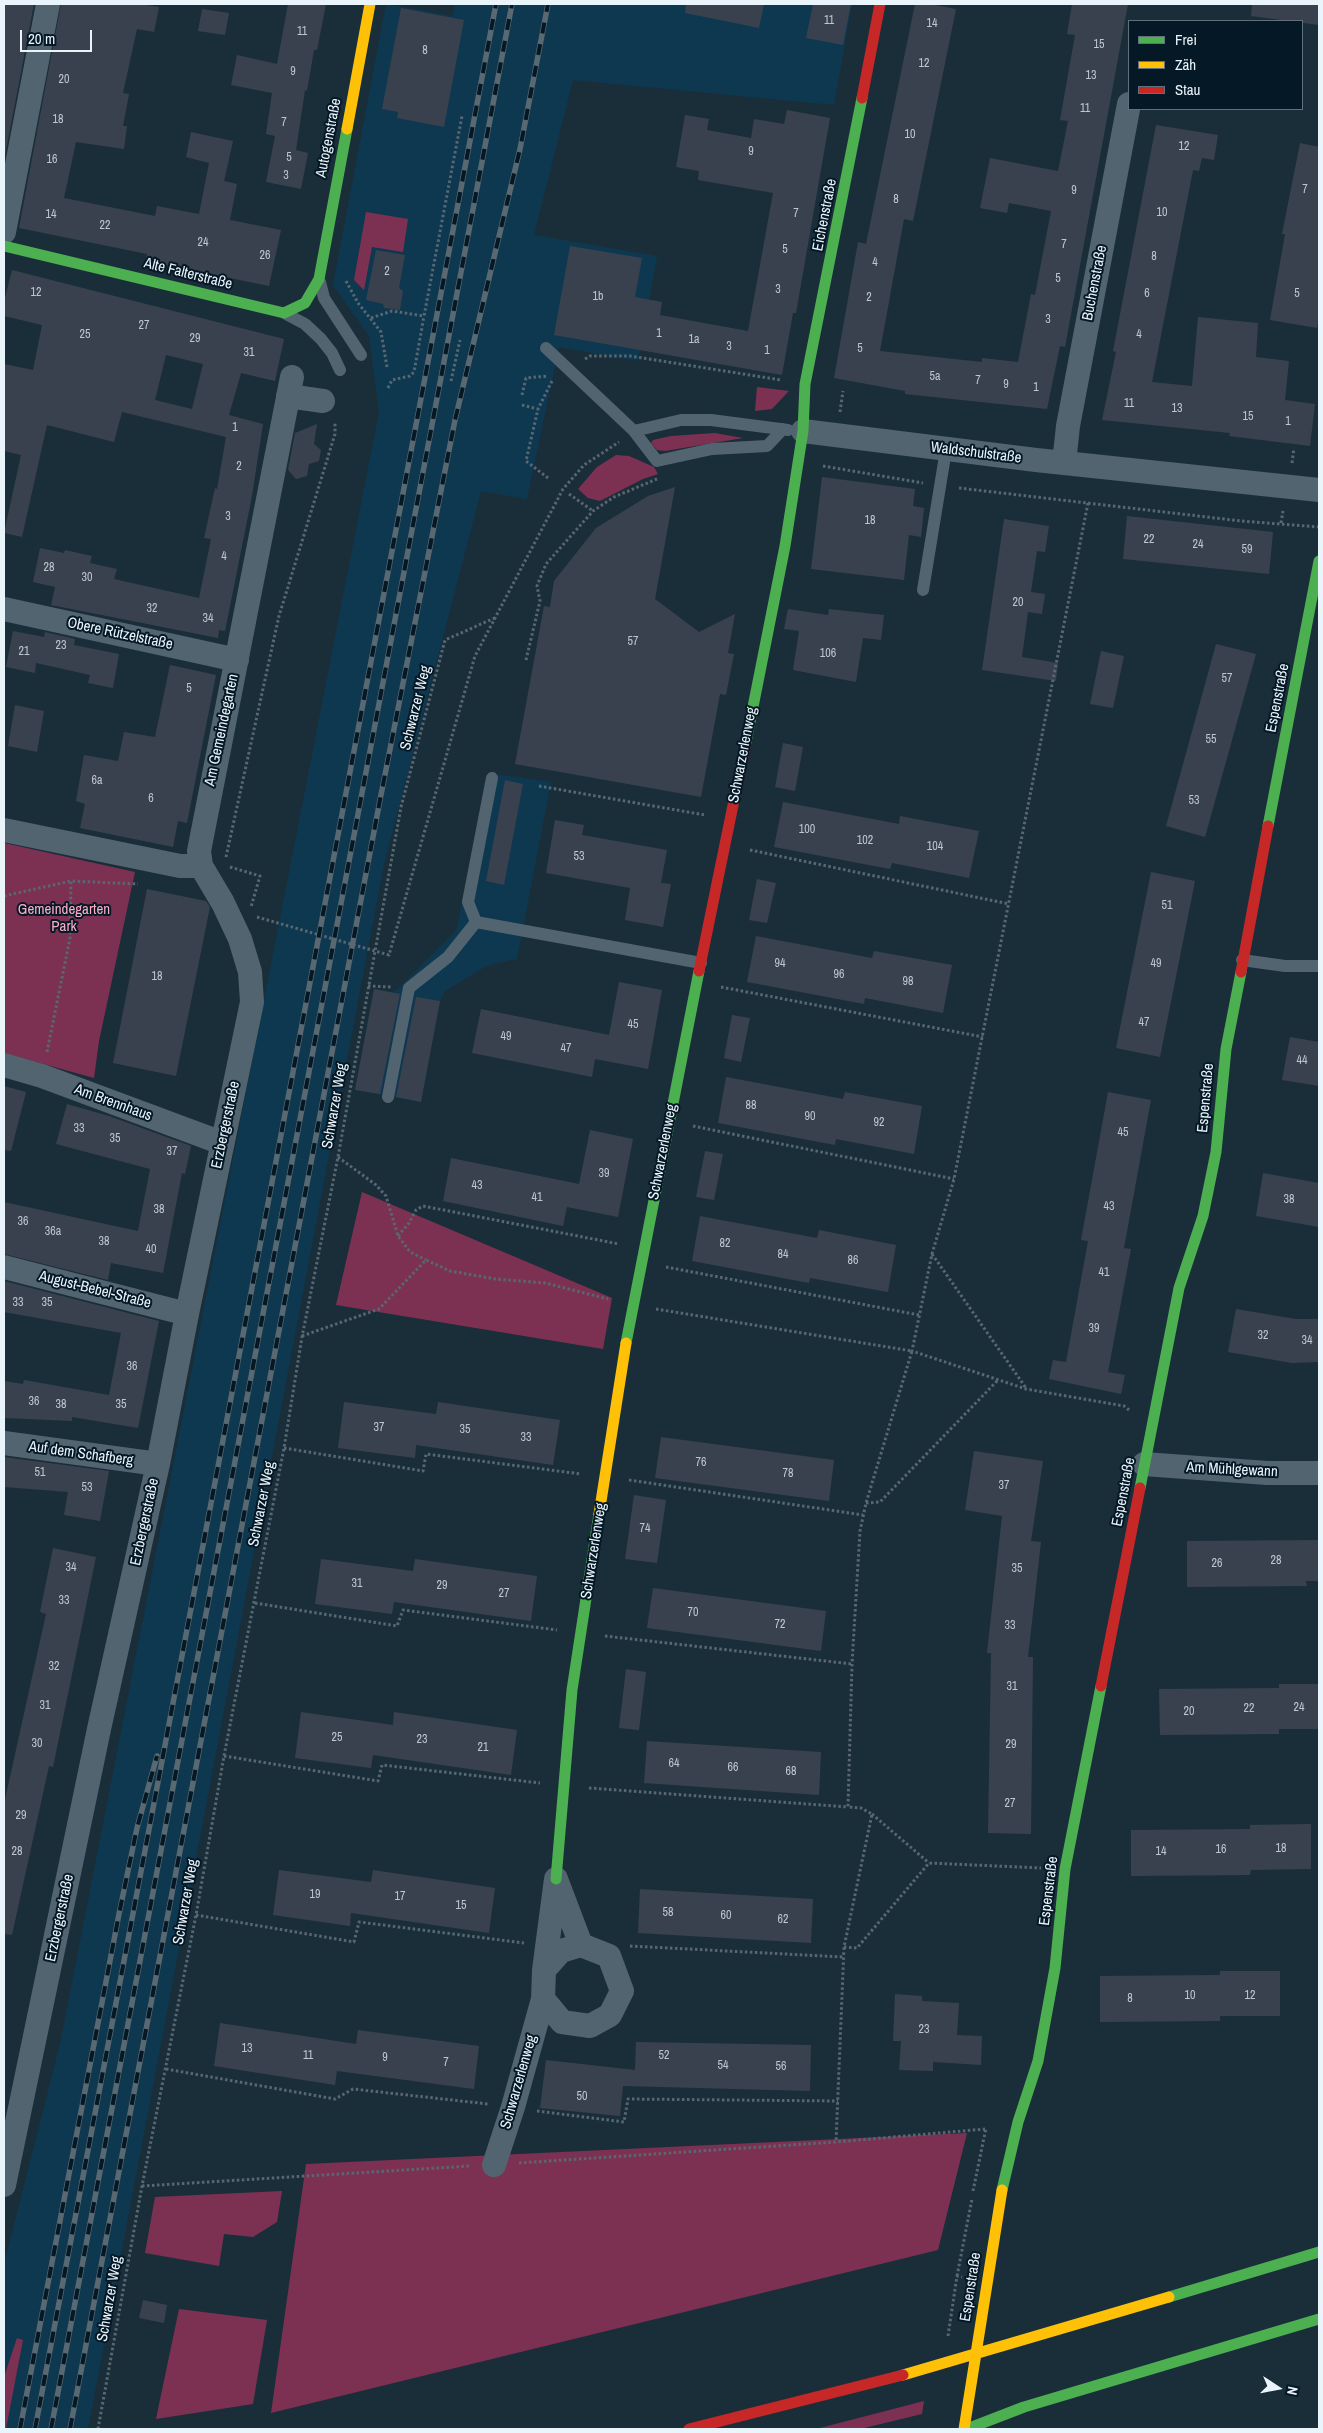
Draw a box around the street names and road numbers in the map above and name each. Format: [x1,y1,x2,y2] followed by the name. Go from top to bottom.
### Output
[312,97,346,179] street label: Autogenstraße
[809,177,841,253] street label: Eichenstraße
[1079,244,1111,322] street label: Buchenstraße
[142,254,234,294] street label: Alte Falterstraße
[930,439,1022,467] street label: Waldschulstraße
[66,614,174,654] street label: Obere Rützelstraße
[1263,662,1293,734] street label: Espenstraße
[397,664,435,752] street label: Schwarzer Weg
[201,672,243,788] street label: Am Gemeindegarten
[725,706,761,804] street label: Schwarzerlenweg
[319,1062,351,1150] street label: Schwarzer Weg
[1194,1062,1218,1134] street label: Espenstraße
[208,1080,244,1170] street label: Erzbergerstraße
[72,1081,154,1125] street label: Am Brennhaus
[645,1103,681,1201] street label: Schwarzerlenweg
[37,1267,153,1313] street label: August-Bebel-Straße
[28,1438,134,1470] street label: Auf dem Schafberg
[1109,1456,1139,1528] street label: Espenstraße
[1186,1459,1278,1481] street label: Am Mühlgewann
[245,1460,279,1548] street label: Schwarzer Weg
[127,1477,163,1567] street label: Erzbergerstraße
[578,1502,610,1600] street label: Schwarzerlenweg
[1036,1855,1062,1927] street label: Espenstraße
[170,1858,202,1946] street label: Schwarzer Weg
[42,1873,78,1963] street label: Erzbergerstraße
[497,2033,541,2131] street label: Schwarzerlenweg
[957,2251,985,2323] street label: Espenstraße
[94,2255,126,2343] street label: Schwarzer Weg

